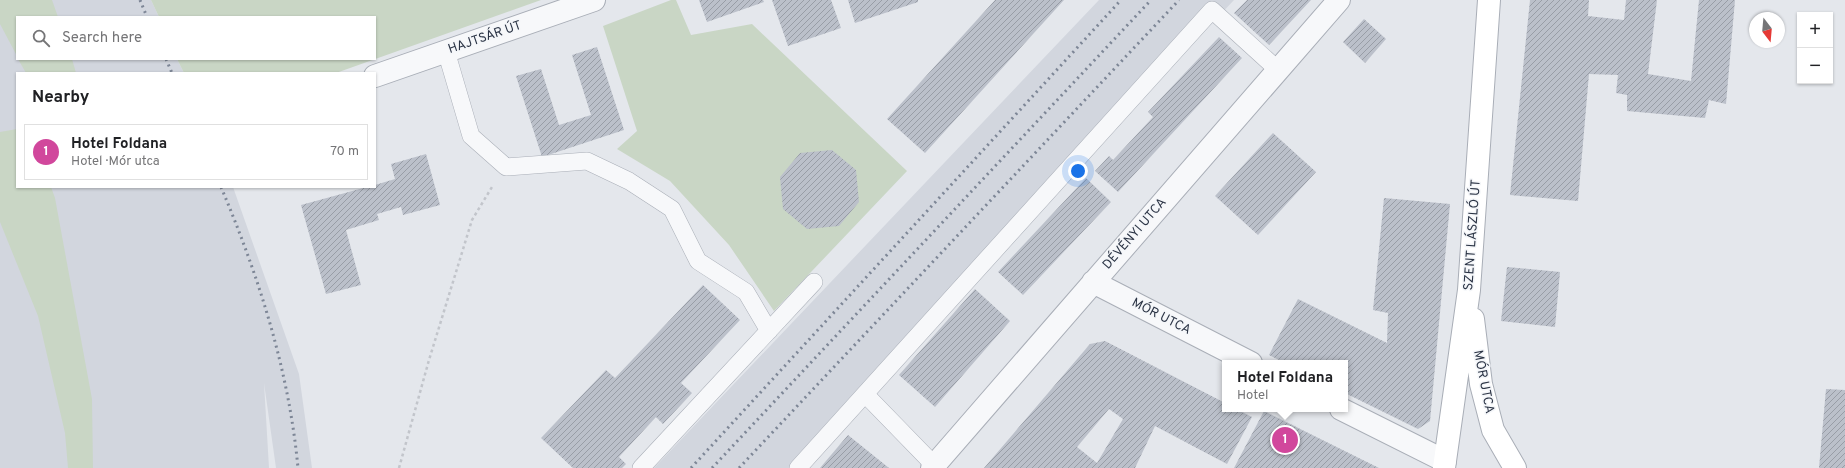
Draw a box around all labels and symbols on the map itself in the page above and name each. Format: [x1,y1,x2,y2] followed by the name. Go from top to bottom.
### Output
[1749,12,1785,48] north arrow
[446,16,524,58] street label: HAJTSÁR ÚT
[1068,161,1088,181] your location
[1459,179,1485,291] street label: SZENT LÁSZLÓ ÚT
[1098,194,1170,273] street label: DÉVÉNYI UTCA
[1129,293,1194,339] street label: MÓR UTCA
[1469,348,1499,415] street label: MÓR UTCA
[1272,425,1298,455] pin: 1

